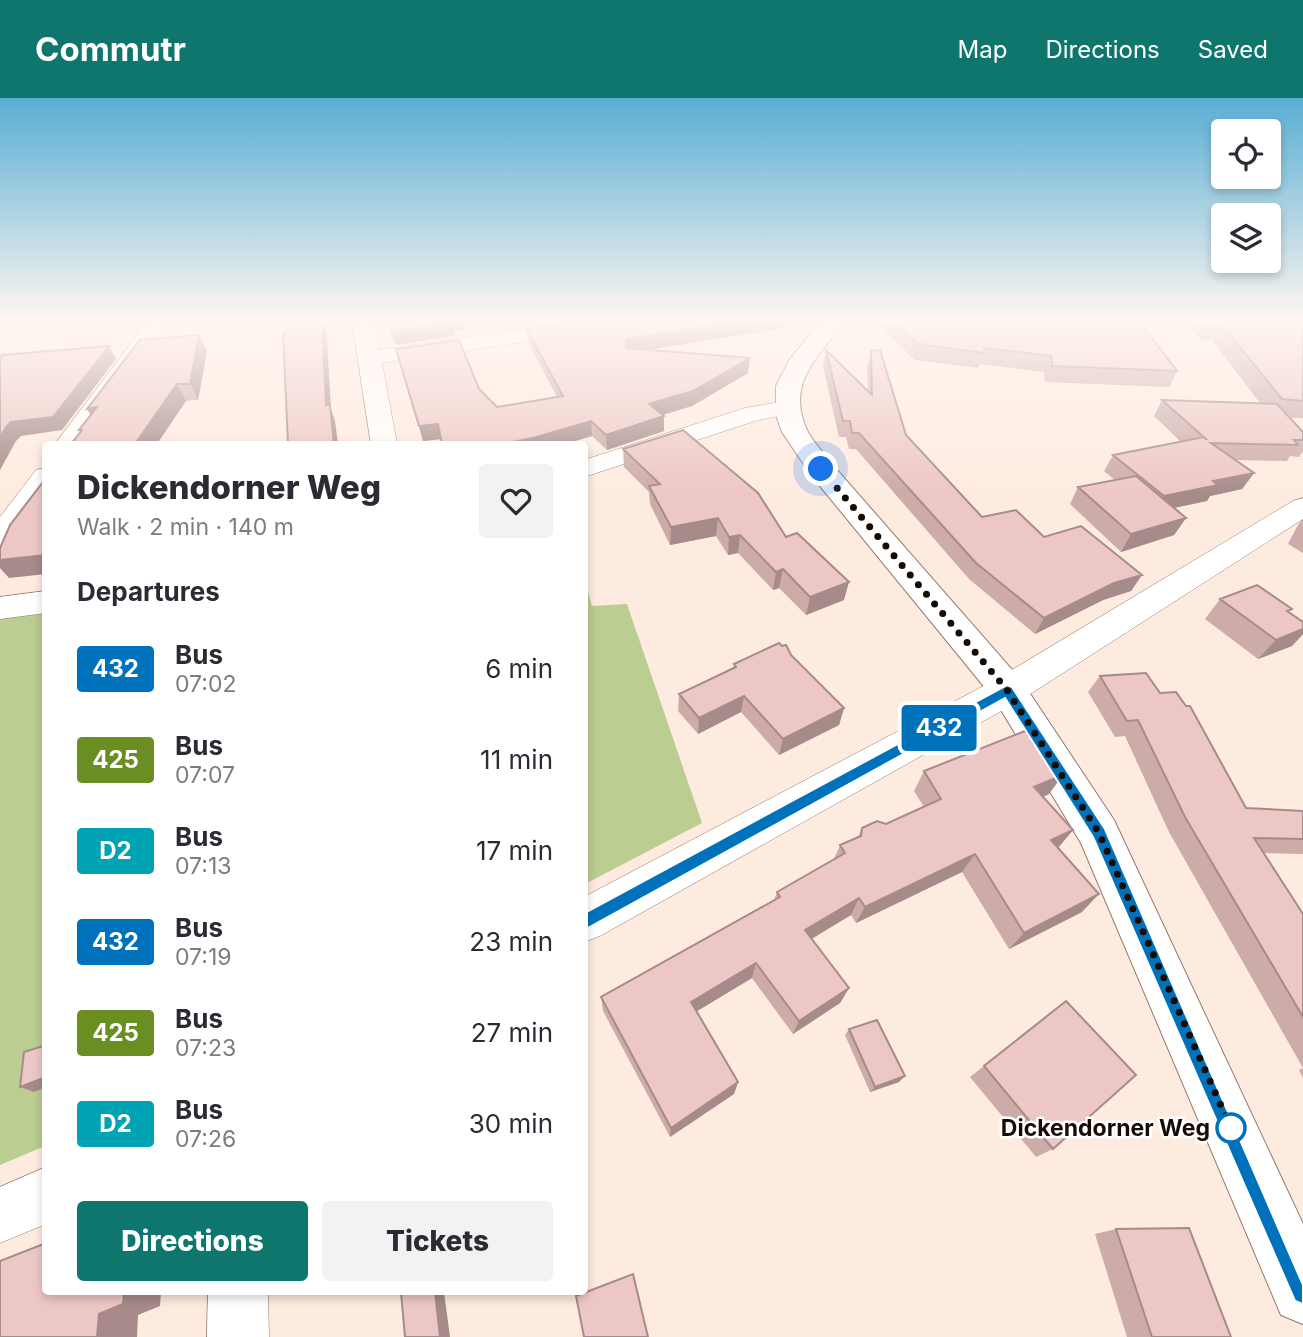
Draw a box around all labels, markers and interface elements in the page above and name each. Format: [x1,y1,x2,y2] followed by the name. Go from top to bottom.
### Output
[35,29,186,69] text: Commutr
[958,35,1007,64] text: Map
[1045,35,1160,64] text: Directions
[1198,35,1268,64] text: Saved
[1211,119,1281,273] map controls
[1211,119,1281,189] button: locate
[1211,203,1281,273] button: layers
[803,451,838,486] your location
[479,464,553,538] button: heart
[77,467,381,507] text: Dickendorner Weg
[77,513,294,541] text: Walk · 2 min · 140 m
[77,576,220,607] text: Departures
[175,639,223,670] text: Bus
[485,653,553,684] text: 6 min
[92,654,139,683] text: 432
[175,670,236,698] text: 07:02
[899,705,979,751] line badge: 432
[916,713,962,742] text: 432
[175,730,223,761] text: Bus
[480,744,553,775] text: 11 min
[92,745,139,774] text: 425
[175,761,235,789] text: 07:07
[175,821,223,852] text: Bus
[476,835,553,866] text: 17 min
[99,836,132,865] text: D2
[175,852,232,880] text: 07:13
[175,912,223,943] text: Bus
[469,926,553,957] text: 23 min
[92,927,139,956] text: 432
[175,943,232,971] text: 07:19
[175,1003,223,1034] text: Bus
[471,1017,553,1048] text: 27 min
[92,1018,139,1047] text: 425
[175,1034,236,1062] text: 07:23
[175,1094,223,1125] text: Bus
[469,1108,553,1139] text: 30 min
[99,1109,132,1138] text: D2
[1216,1113,1246,1143] marker: Dickendorner Weg
[1001,1114,1210,1142] place label: Dickendorner Weg
[175,1125,236,1153] text: 07:26
[77,1201,308,1281] button: Directions
[322,1201,553,1281] button: Tickets

